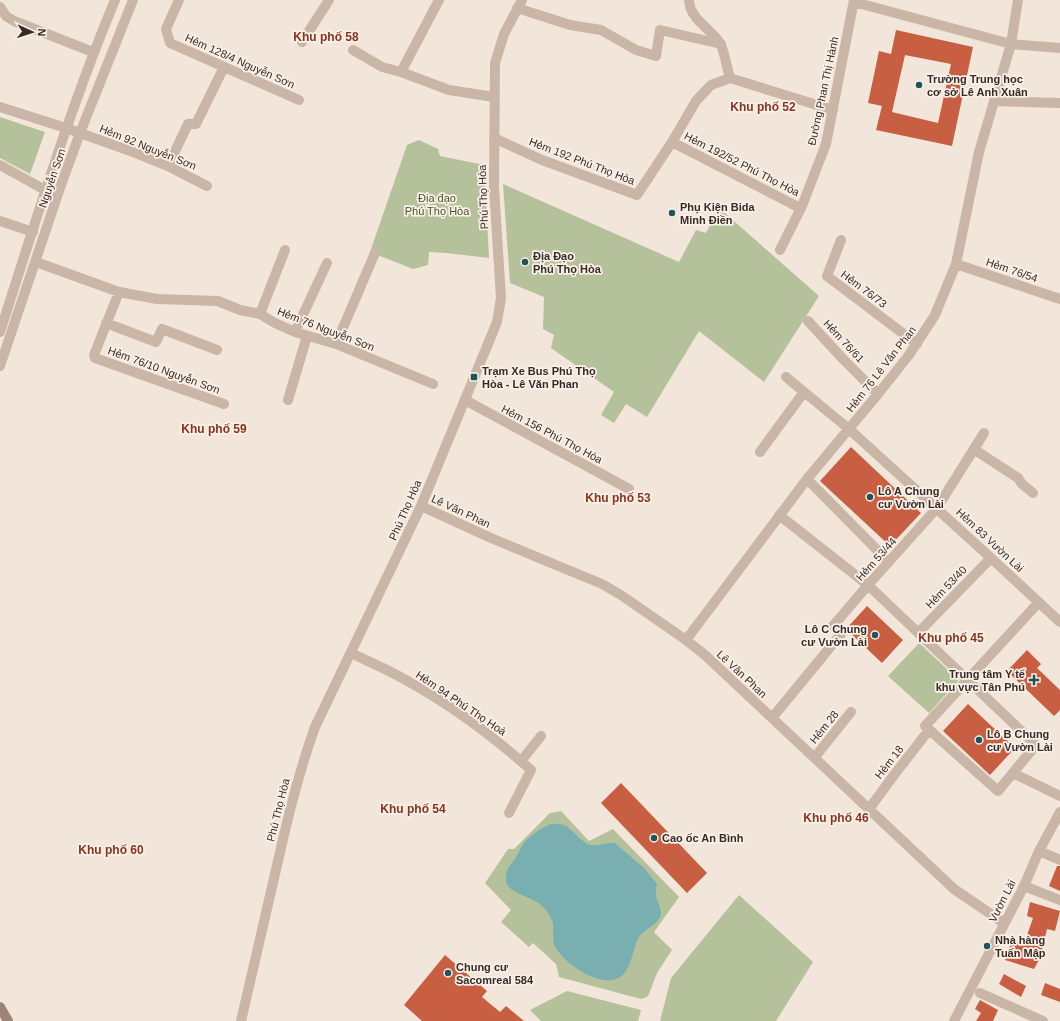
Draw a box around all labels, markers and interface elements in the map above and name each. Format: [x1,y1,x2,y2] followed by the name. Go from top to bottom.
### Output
[12,12,52,52] north arrow
[36,28,48,37] text: N
[293,30,359,44] district label: Khu phố 58
[183,31,297,91] street label: Hẻm 128/4 Nguyễn Sơn
[806,35,840,147] street label: Đường Phan Thị Hành
[927,73,1028,98] place label: Trường Trung học cơ sở Lê Anh Xuân
[914,80,924,90] marker: Trường Trung học cơ sở Lê Anh Xuân
[730,100,796,114] district label: Khu phố 52
[98,122,198,172] street label: Hẻm 92 Nguyễn Sơn
[682,130,802,199] street label: Hẻm 192/52 Phú Thọ Hòa
[527,135,637,187] street label: Hẻm 192 Phú Thọ Hòa
[36,147,68,209] street label: Nguyễn Sơn
[476,164,490,230] street label: Phú Thọ Hòa
[405,192,470,217] park label: Địa đạo Phú Thọ Hòa
[680,201,755,226] place label: Phụ Kiện Bida Minh Điền
[667,208,677,218] marker: Phụ Kiện Bida Minh Điền
[533,250,602,276] place label: Địa Đạo Phú Thọ Hòa
[985,256,1039,284] street label: Hẻm 76/54
[520,257,530,267] marker: Địa Đạo Phú Thọ Hòa
[839,268,889,310] street label: Hẻm 76/73
[276,305,376,353] street label: Hẻm 76 Nguyễn Sơn
[821,317,867,365] street label: Hẻm 76/61
[844,324,918,414] street label: Hẻm 76 Lê Văn Phan
[106,344,222,396] street label: Hẻm 76/10 Nguyễn Sơn
[482,365,596,390] place label: Trạm Xe Bus Phú Thọ Hòa - Lê Văn Phan
[469,372,479,382] marker: Trạm Xe Bus Phú Thọ Hòa - Lê Văn Phan
[500,402,605,466] street label: Hẻm 156 Phú Thọ Hòa
[181,422,247,436] district label: Khu phố 59
[386,477,424,542] street label: Phú Thọ Hòa
[878,485,944,510] place label: Lô A Chung cư Vườn Lài
[585,491,651,505] district label: Khu phố 53
[430,492,492,530] street label: Lê Văn Phan
[865,492,875,502] marker: Lô A Chung cư Vườn Lài
[954,506,1026,574] street label: Hẻm 83 Vườn Lài
[854,535,898,583] street label: Hẻm 53/44
[923,563,969,611] street label: Hẻm 53/40
[801,623,867,648] place label: Lô C Chung cư Vườn Lài
[870,630,880,640] marker: Lô C Chung cư Vườn Lài
[918,631,984,645] district label: Khu phố 45
[715,648,769,700] street label: Lê Văn Phan
[414,668,509,738] street label: Hẻm 94 Phú Thọ Hoà
[936,668,1026,694] place label: Trung tâm Y tế khu vực Tân Phú
[1028,674,1040,686] marker: Trung tâm Y tế khu vực Tân Phú
[807,708,841,746] street label: Hẻm 28
[987,728,1053,753] place label: Lô B Chung cư Vườn Lài
[974,735,984,745] marker: Lô B Chung cư Vườn Lài
[872,743,906,781] street label: Hẻm 18
[264,776,292,843] street label: Phú Thọ Hòa
[380,802,446,816] district label: Khu phố 54
[803,811,869,825] district label: Khu phố 46
[662,832,744,844] place label: Cao ốc An Bình
[649,833,659,843] marker: Cao ốc An Bình
[78,843,144,857] district label: Khu phố 60
[986,878,1018,924] street label: Vườn Lài
[995,934,1046,960] place label: Nhà hàng Tuấn Mập
[982,941,992,951] marker: Nhà hàng Tuấn Mập
[456,961,534,986] place label: Chung cư Sacomreal 584
[443,968,453,978] marker: Chung cư Sacomreal 584

